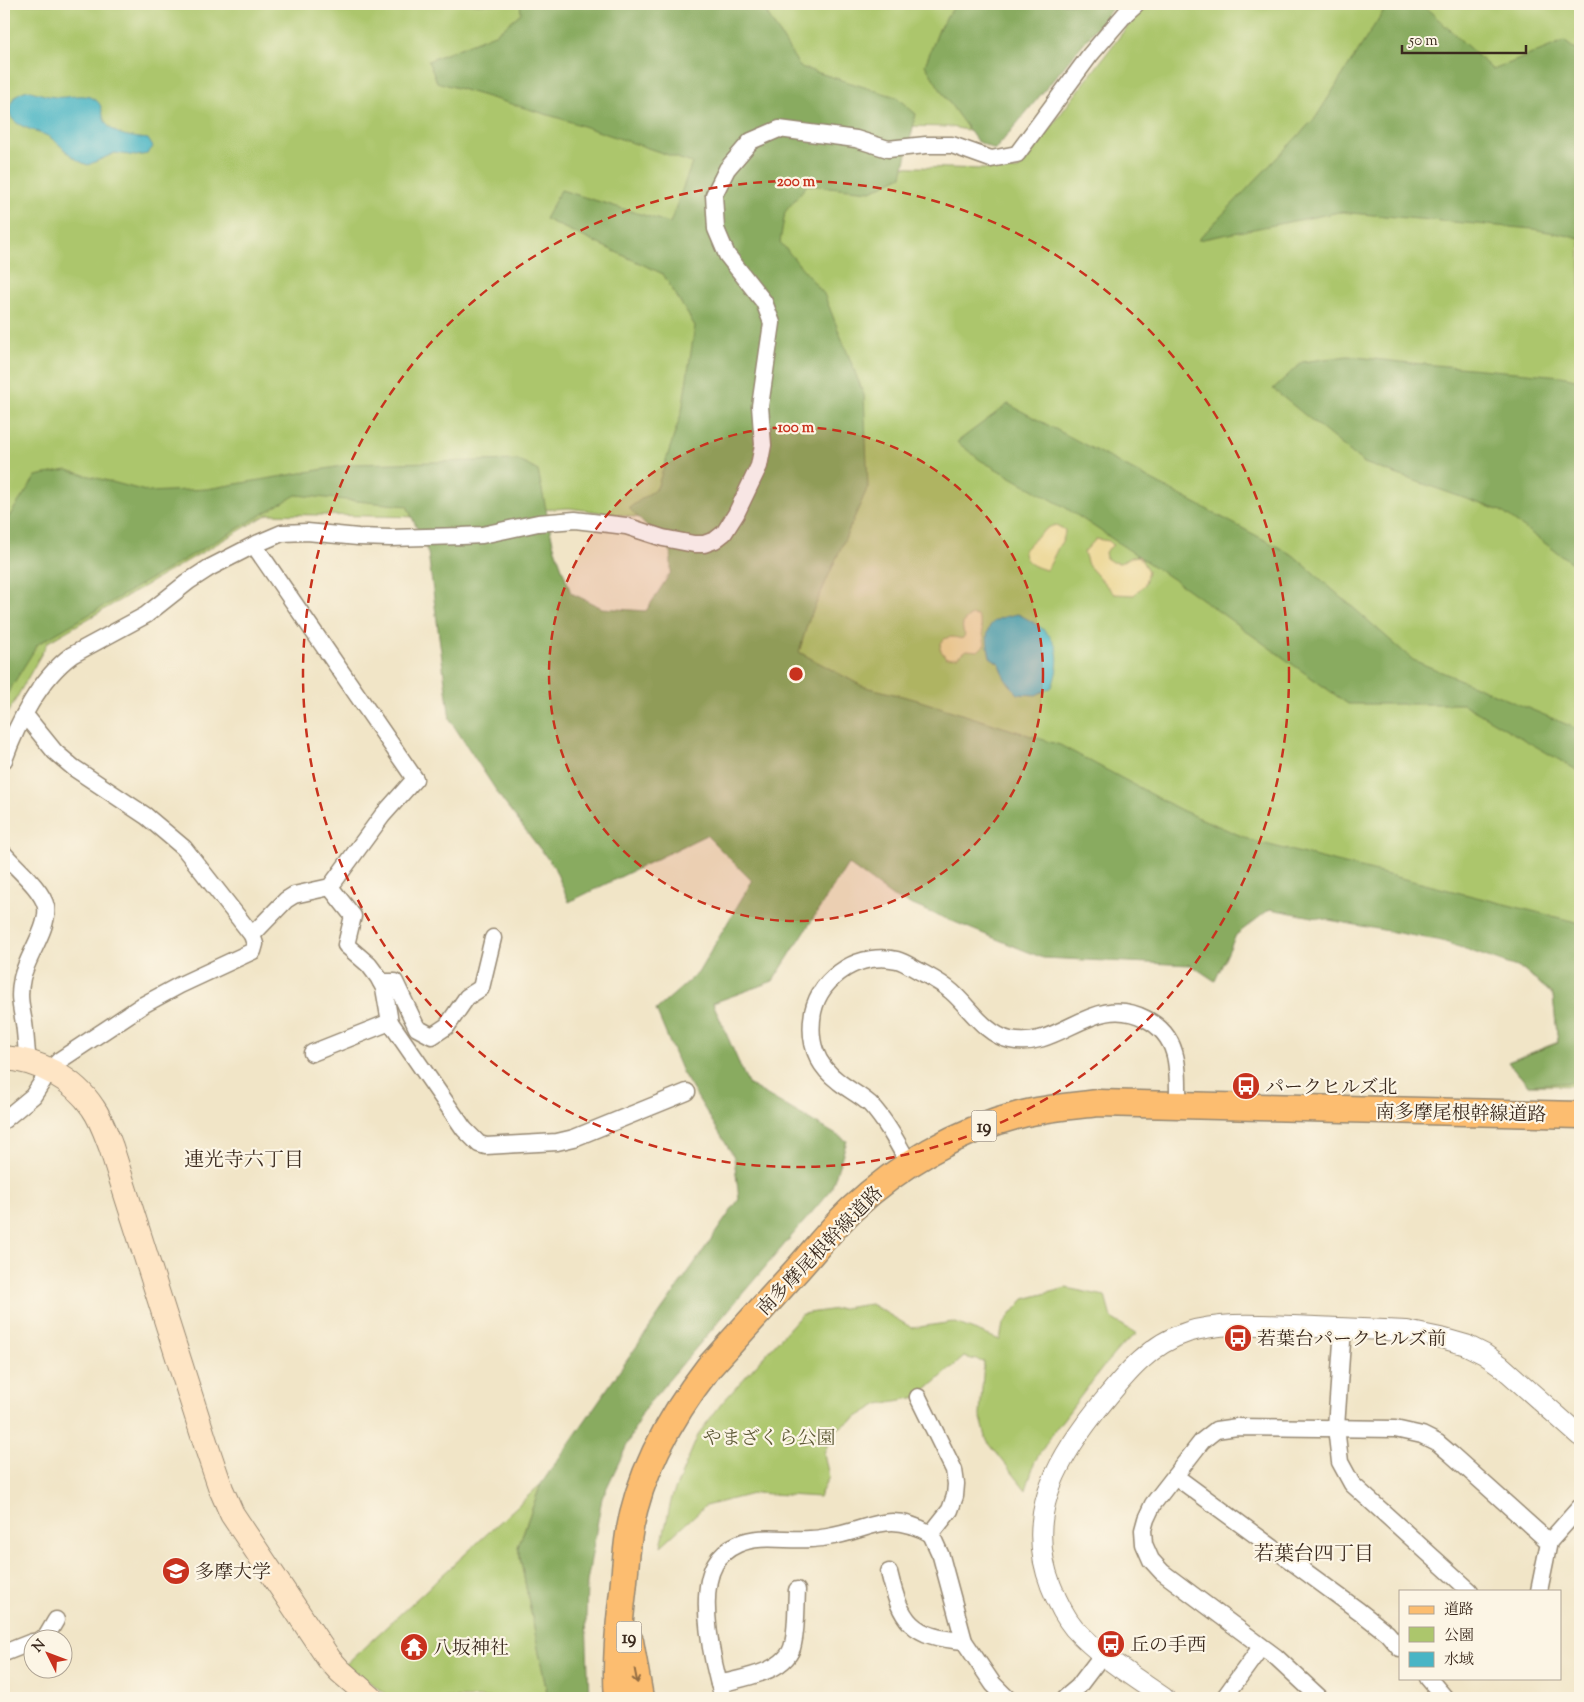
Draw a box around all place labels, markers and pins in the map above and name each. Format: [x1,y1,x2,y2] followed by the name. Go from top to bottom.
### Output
[787,665,805,683] centre of rings
[1231,1071,1261,1101] bus stop icon: パークヒルズ北
[1265,1075,1397,1102] place label: パークヒルズ北
[1223,1323,1253,1353] bus stop icon: 若葉台パークヒルズ前
[1257,1327,1446,1354] place label: 若葉台パークヒルズ前
[161,1556,191,1586] school or university icon: 多摩大学
[195,1560,271,1587] place label: 多摩大学
[1096,1629,1126,1659] bus stop icon: 丘の手西
[399,1632,429,1662] temple icon: 八坂神社
[1130,1633,1206,1660] place label: 丘の手西
[433,1636,509,1663] place label: 八坂神社

